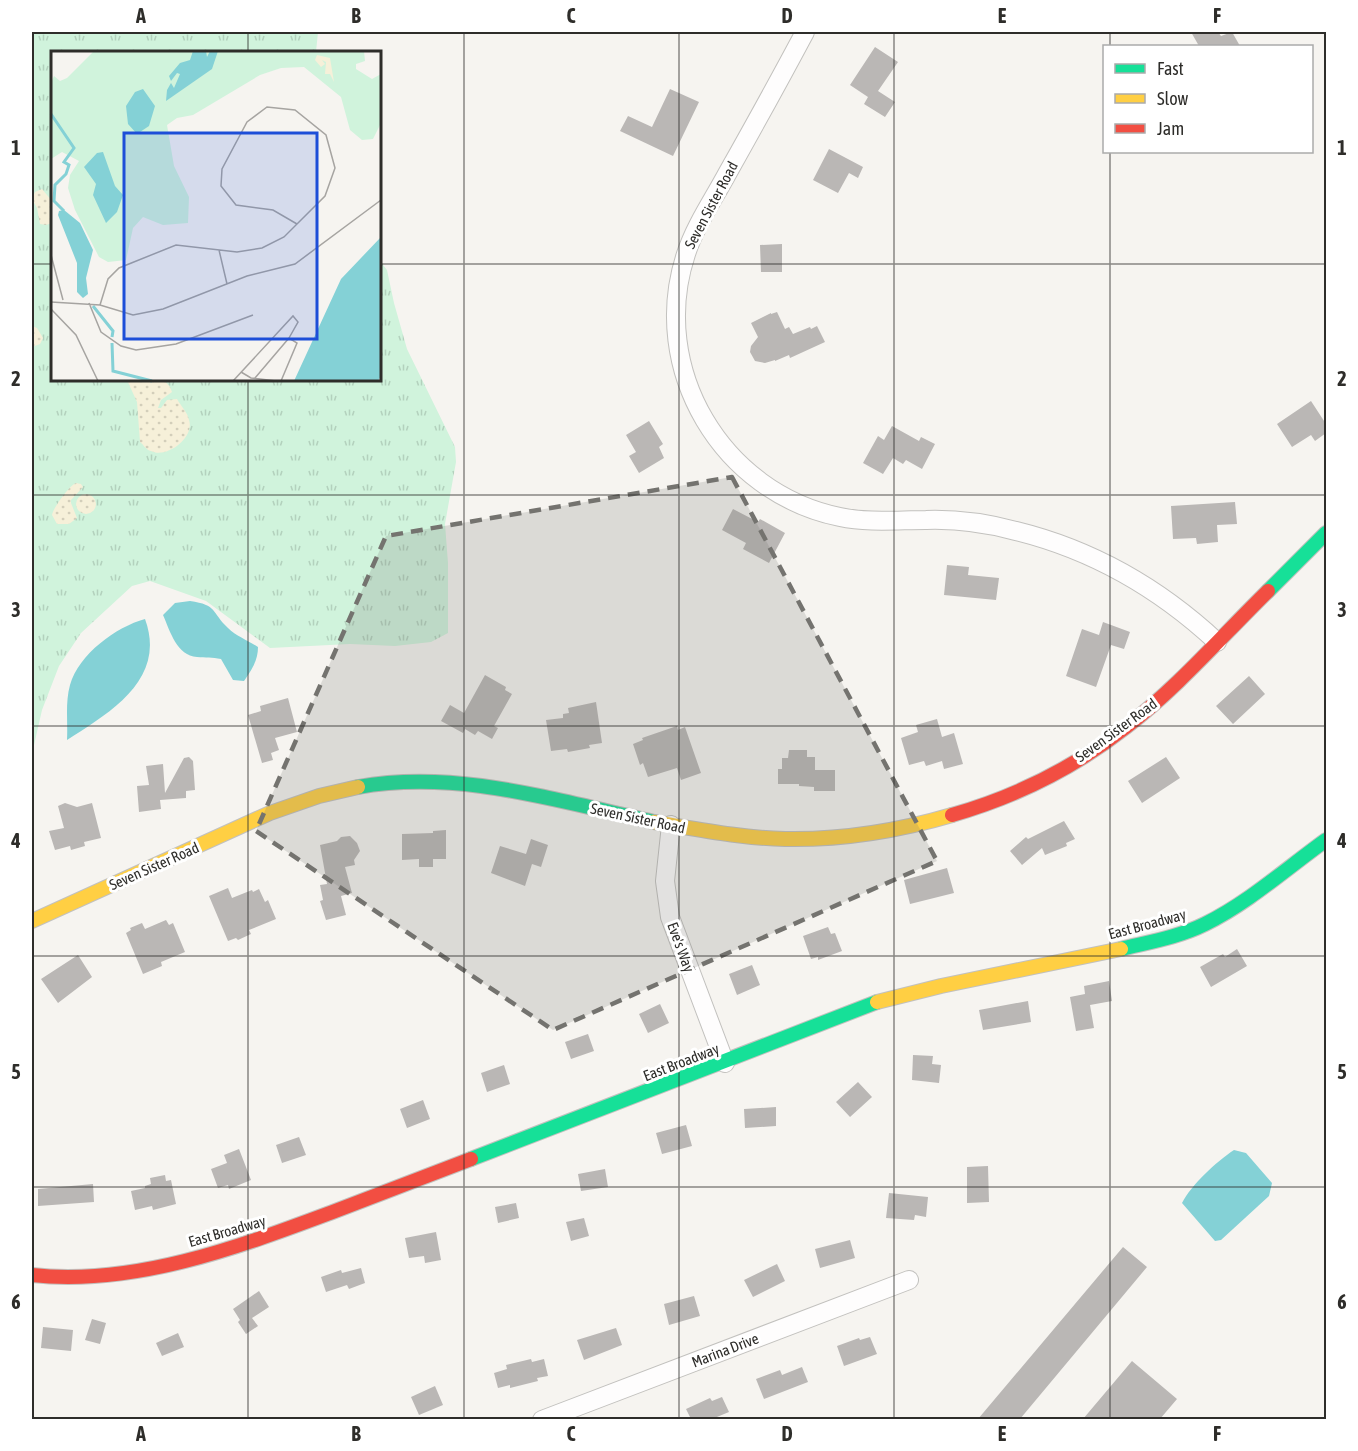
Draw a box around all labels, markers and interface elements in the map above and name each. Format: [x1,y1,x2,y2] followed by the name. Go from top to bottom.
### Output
[135,4,146,27] text: A
[351,4,361,27] text: B
[567,4,576,27] text: C
[781,4,793,27] text: D
[998,4,1007,27] text: E
[1213,4,1221,27] text: F
[1103,45,1313,153] legend
[51,51,381,381] inset map
[1157,58,1184,79] text: Fast
[1157,88,1188,109] text: Slow
[1157,118,1184,139] text: Jam
[11,136,21,159] text: 1
[1337,136,1347,159] text: 1
[681,159,741,251] street label: Seven Sister Road
[11,367,21,390] text: 2
[1337,367,1347,390] text: 2
[11,598,21,621] text: 3
[1337,598,1347,621] text: 3
[1072,695,1160,765] street label: Seven Sister Road
[589,800,687,836] street label: Seven Sister Road
[10,829,21,852] text: 4
[1336,829,1347,852] text: 4
[107,839,201,893] street label: Seven Sister Road
[1106,905,1188,943] street label: East Broadway
[664,920,698,974] street label: Eve's Way
[641,1040,721,1084] street label: East Broadway
[11,1060,21,1083] text: 5
[1337,1060,1347,1083] text: 5
[186,1212,268,1250] street label: East Broadway
[11,1290,21,1313] text: 6
[1337,1290,1347,1313] text: 6
[689,1329,761,1371] street label: Marina Drive
[135,1422,146,1445] text: A
[351,1422,361,1445] text: B
[567,1422,576,1445] text: C
[781,1422,793,1445] text: D
[998,1422,1007,1445] text: E
[1213,1422,1221,1445] text: F

